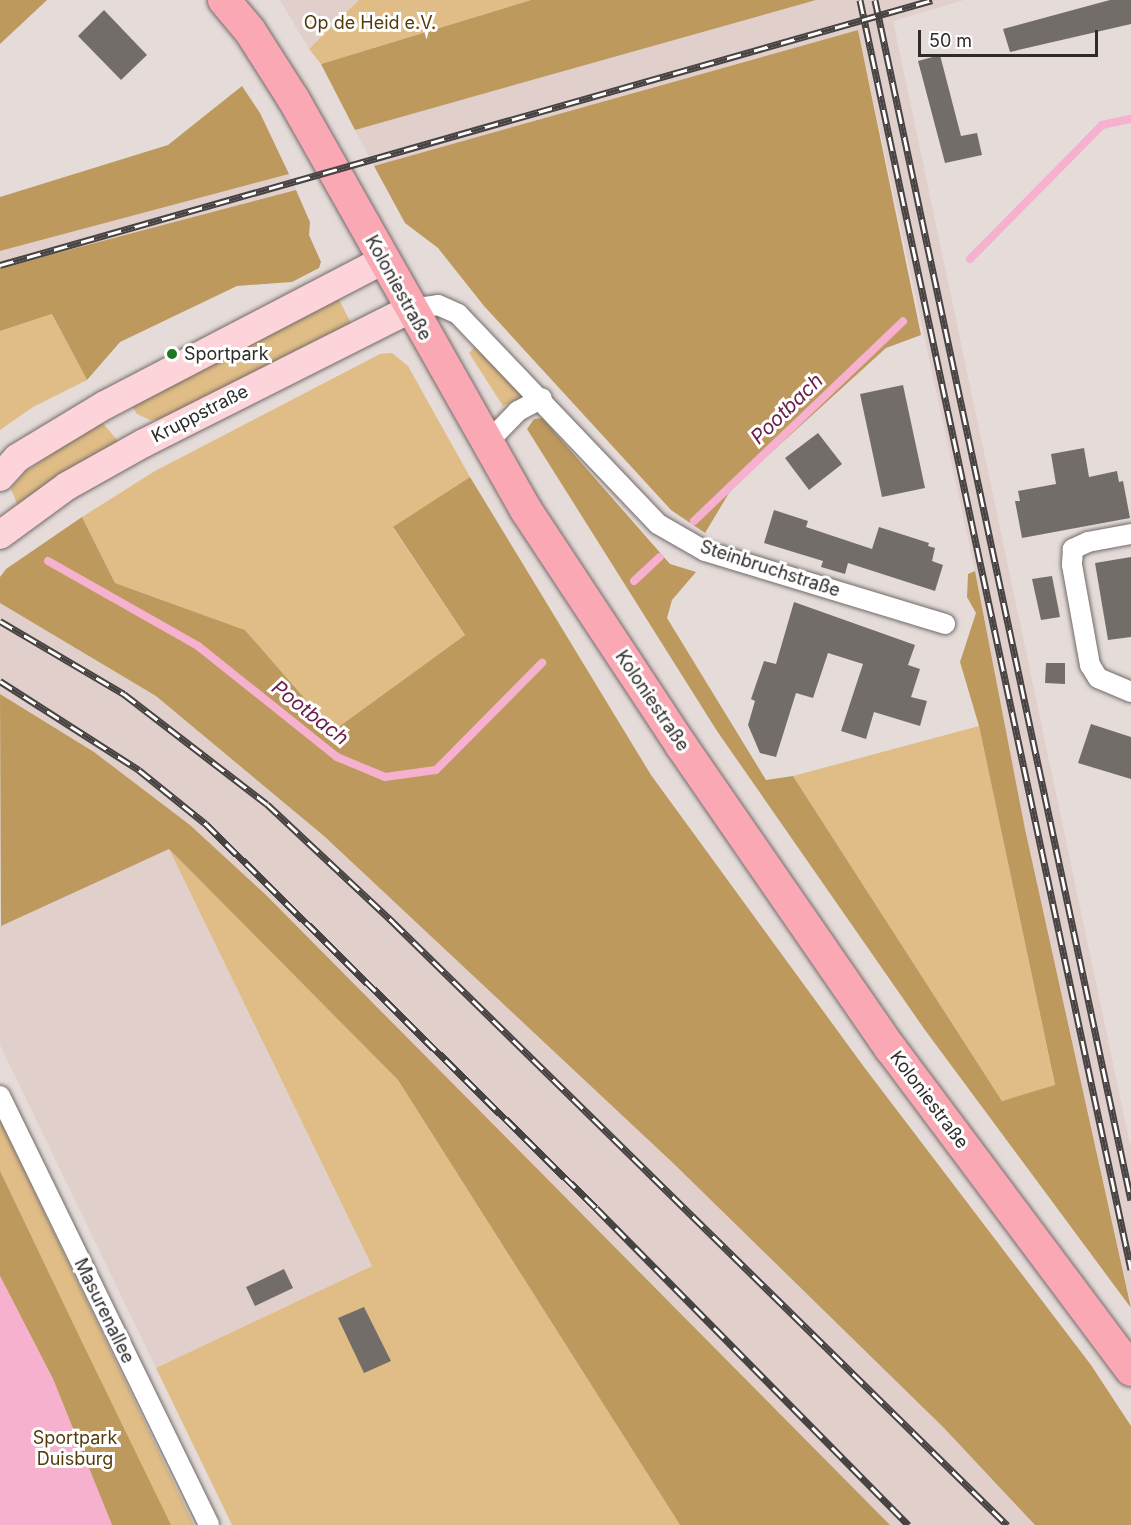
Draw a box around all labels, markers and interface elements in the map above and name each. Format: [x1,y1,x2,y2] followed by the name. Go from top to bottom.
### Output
[304,12,436,34] park label: Op de Heid e.V.
[921,18,1101,56] scale bar
[929,30,972,51] text: 50 m
[360,232,436,344] street label: Koloniestraße
[184,343,269,365] place label: Sportpark
[165,347,179,361] marker: Sportpark
[746,369,828,449] water label: Pootbach
[148,380,252,448] street label: Kruppstraße
[697,536,843,602] street label: Steinbruchstraße
[610,647,694,755] street label: Koloniestraße
[267,676,353,750] water label: Pootbach
[885,1047,973,1153] street label: Koloniestraße
[69,1255,139,1367] street label: Masurenallee
[33,1428,117,1470] park label: Sportpark Duisburg

